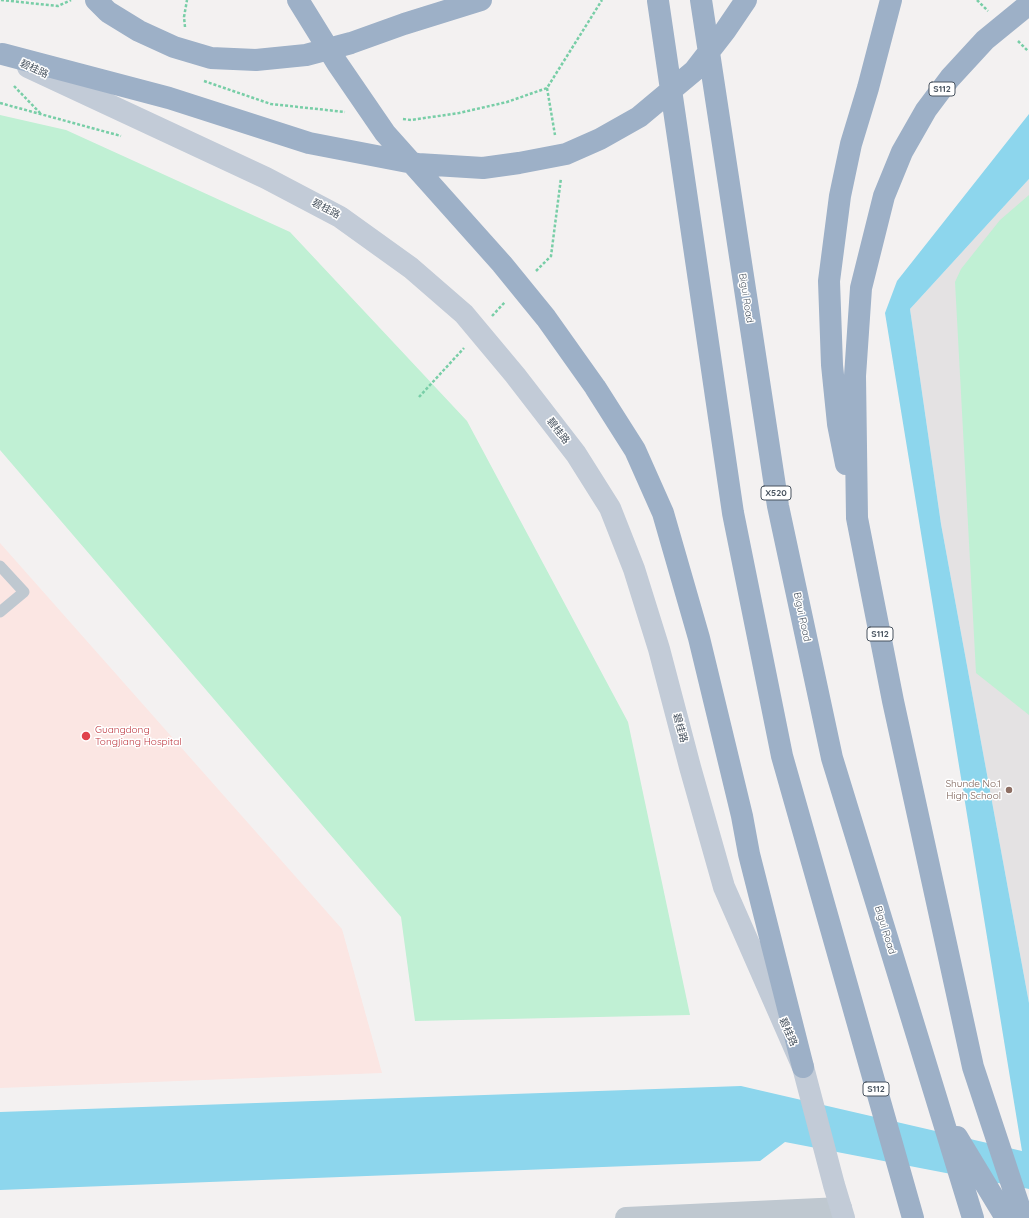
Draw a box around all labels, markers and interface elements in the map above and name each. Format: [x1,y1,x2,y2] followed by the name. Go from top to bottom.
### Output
[18,57,50,81] street label: 碧桂路
[929,82,955,96] road number: S112
[310,197,342,221] street label: 碧桂路
[736,272,756,324] street label: Bigui Road
[544,415,572,447] street label: 碧桂路
[761,486,791,500] road number: X520
[791,591,813,643] street label: Bigui Road
[867,627,893,641] road number: S112
[670,712,690,744] street label: 碧桂路
[95,724,182,748] place label: Guangdong Tongjiang Hospital
[80,730,92,742] marker: Guangdong Tongjiang Hospital
[945,778,1001,802] place label: Shunde No.1 High School
[1004,785,1014,795] marker: Shunde No.1 High School
[872,904,898,956] street label: Bigui Road
[776,1016,800,1048] street label: 碧桂路
[863,1082,889,1096] road number: S112

